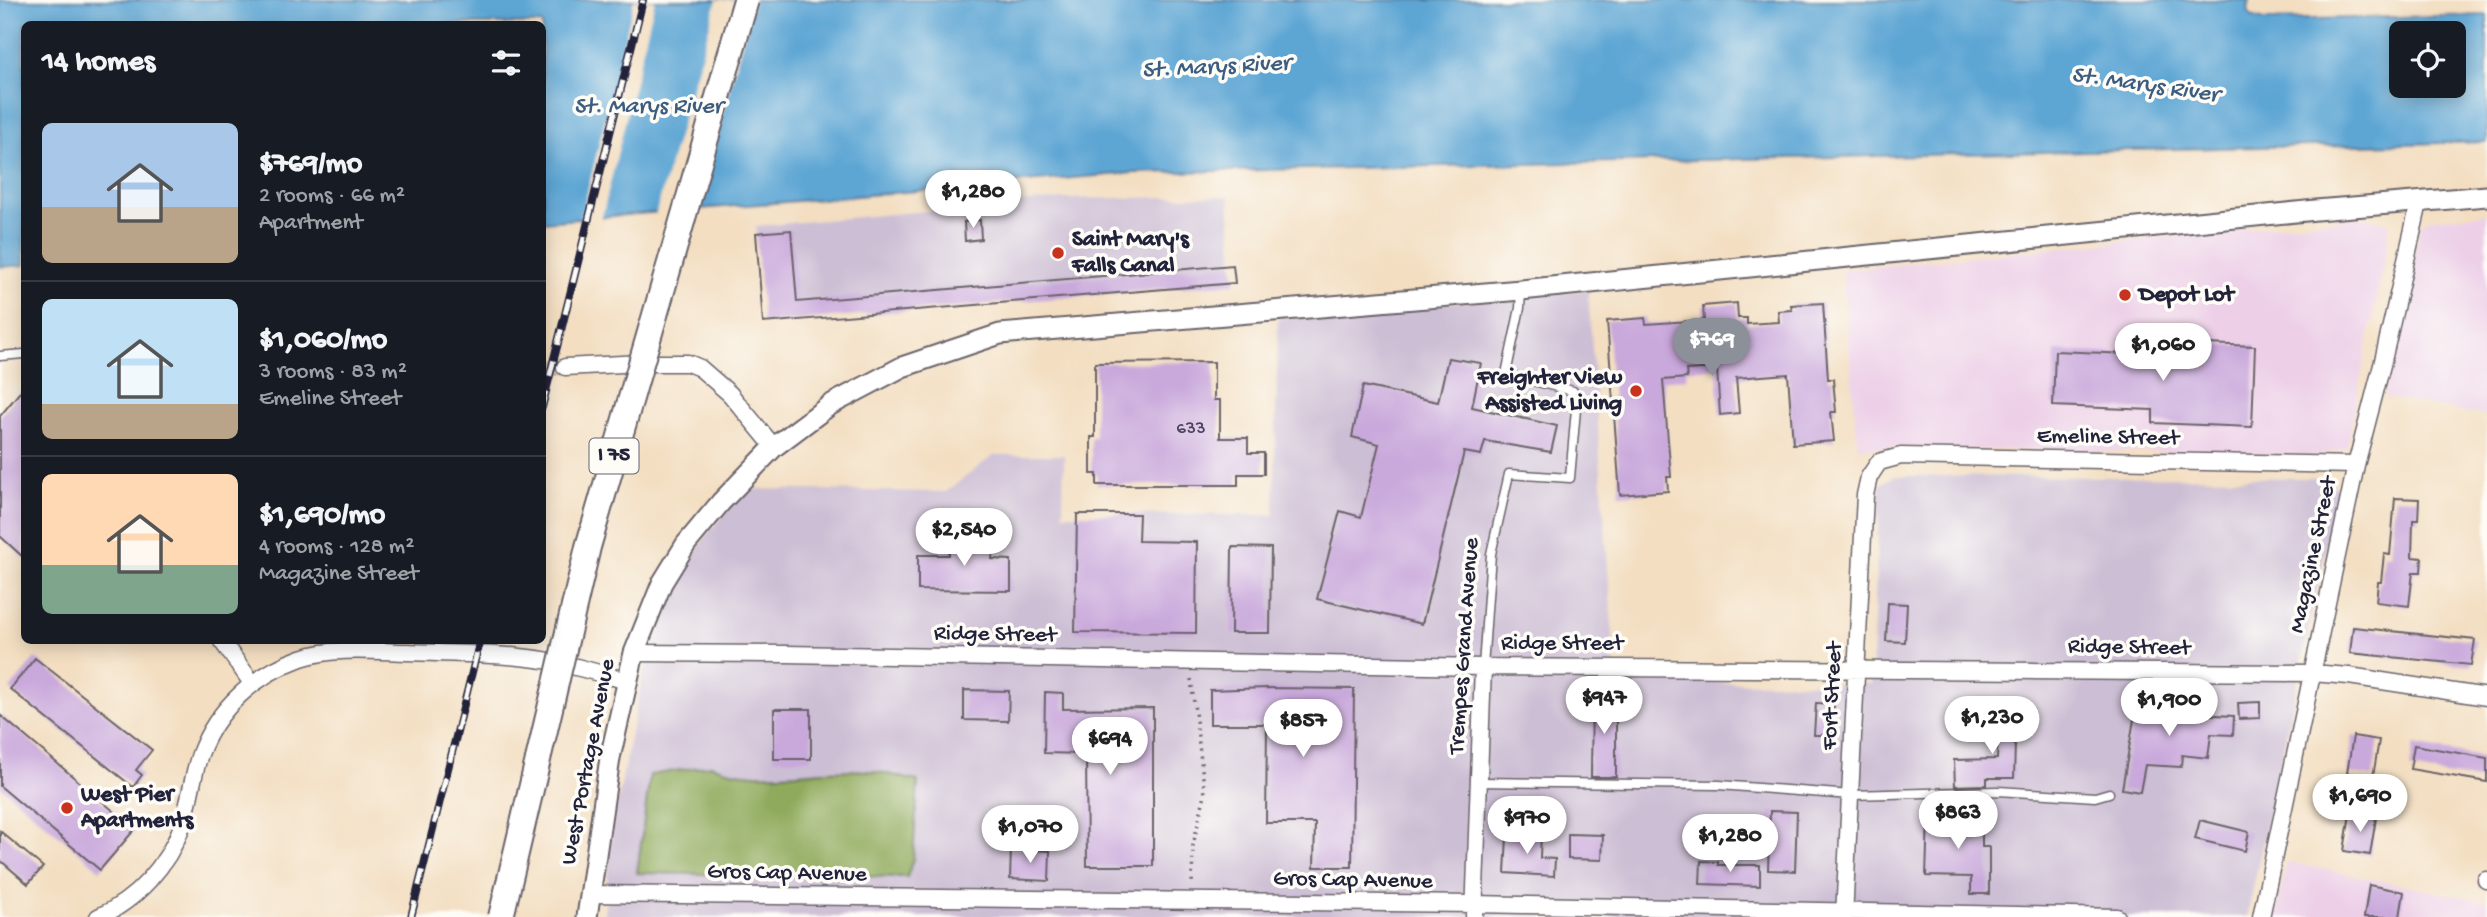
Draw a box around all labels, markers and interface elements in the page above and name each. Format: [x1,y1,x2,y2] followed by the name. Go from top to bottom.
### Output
[2389,21,2466,98] map controls
[2389,21,2466,98] button: locate
[487,44,525,82] icon: filters
[42,46,155,81] text: 14 homes
[1141,49,1295,86] water label: St. Marys River
[2070,61,2225,111] water label: St. Marys River
[574,93,727,122] water label: St. Marys River
[259,148,362,183] text: $769/mo
[98,151,182,235] icon: home
[916,170,1030,230] pin: $1,280
[941,179,1005,206] text: $1,280
[259,183,405,210] text: 2 rooms · 66 m²
[259,210,363,237] text: Apartment
[1071,227,1190,280] place label: Saint Mary's Falls Canal
[1050,245,1066,261] marker: Saint Mary's Falls Canal
[2137,282,2236,309] place label: Depot Lot
[2117,287,2133,303] marker: Depot Lot
[1671,318,1753,378] pin: $769
[259,324,387,359] text: $1,060/mo
[2106,324,2220,383] pin: $1,060
[98,327,182,411] icon: home
[1689,327,1735,354] text: $769
[2131,332,2195,359] text: $1,060
[259,359,407,386] text: 3 rooms · 83 m²
[1476,365,1623,418] place label: Freighter View Assisted Living
[1628,383,1644,399] marker: Freighter View Assisted Living
[259,386,401,413] text: Emeline Street
[1176,418,1206,441] house number: 633
[2037,423,2181,453] street label: Emeline Street
[590,438,638,474] road number: I 75
[2284,473,2344,636] street label: Magazine Street
[259,499,385,534] text: $1,690/mo
[98,502,182,586] icon: home
[907,508,1021,568] pin: $2,540
[932,517,996,544] text: $2,540
[259,534,414,561] text: 4 rooms · 128 m²
[1444,536,1486,757] street label: Trempes Grand Avenue
[259,561,418,588] text: Magazine Street
[934,620,1058,650] street label: Ridge Street
[1501,631,1625,658] street label: Ridge Street
[2068,633,2192,663] street label: Ridge Street
[1817,640,1849,752] street label: Fort Street
[556,656,622,867] street label: West Portage Avenue
[1563,676,1645,736] pin: $947
[2112,678,2226,738] pin: $1,900
[1582,685,1626,712] text: $947
[2137,687,2201,714] text: $1,900
[1935,696,2049,756] pin: $1,230
[1262,700,1344,759] pin: $857
[1960,705,2024,732] text: $1,230
[1280,708,1327,735] text: $857
[1069,718,1151,777] pin: $694
[1088,726,1132,753] text: $694
[2303,774,2417,834] pin: $1,690
[80,782,195,835] place label: West Pier Apartments
[2328,783,2392,810] text: $1,690
[1917,792,1999,851] pin: $863
[1486,796,1568,856] pin: $970
[59,800,75,816] marker: West Pier Apartments
[1935,800,1981,827] text: $863
[1504,805,1550,832] text: $970
[973,806,1087,865] pin: $1,070
[998,814,1062,841] text: $1,070
[1673,814,1787,874] pin: $1,280
[1698,823,1762,850] text: $1,280
[707,859,868,889] street label: Gros Cap Avenue
[1273,866,1434,896] street label: Gros Cap Avenue

